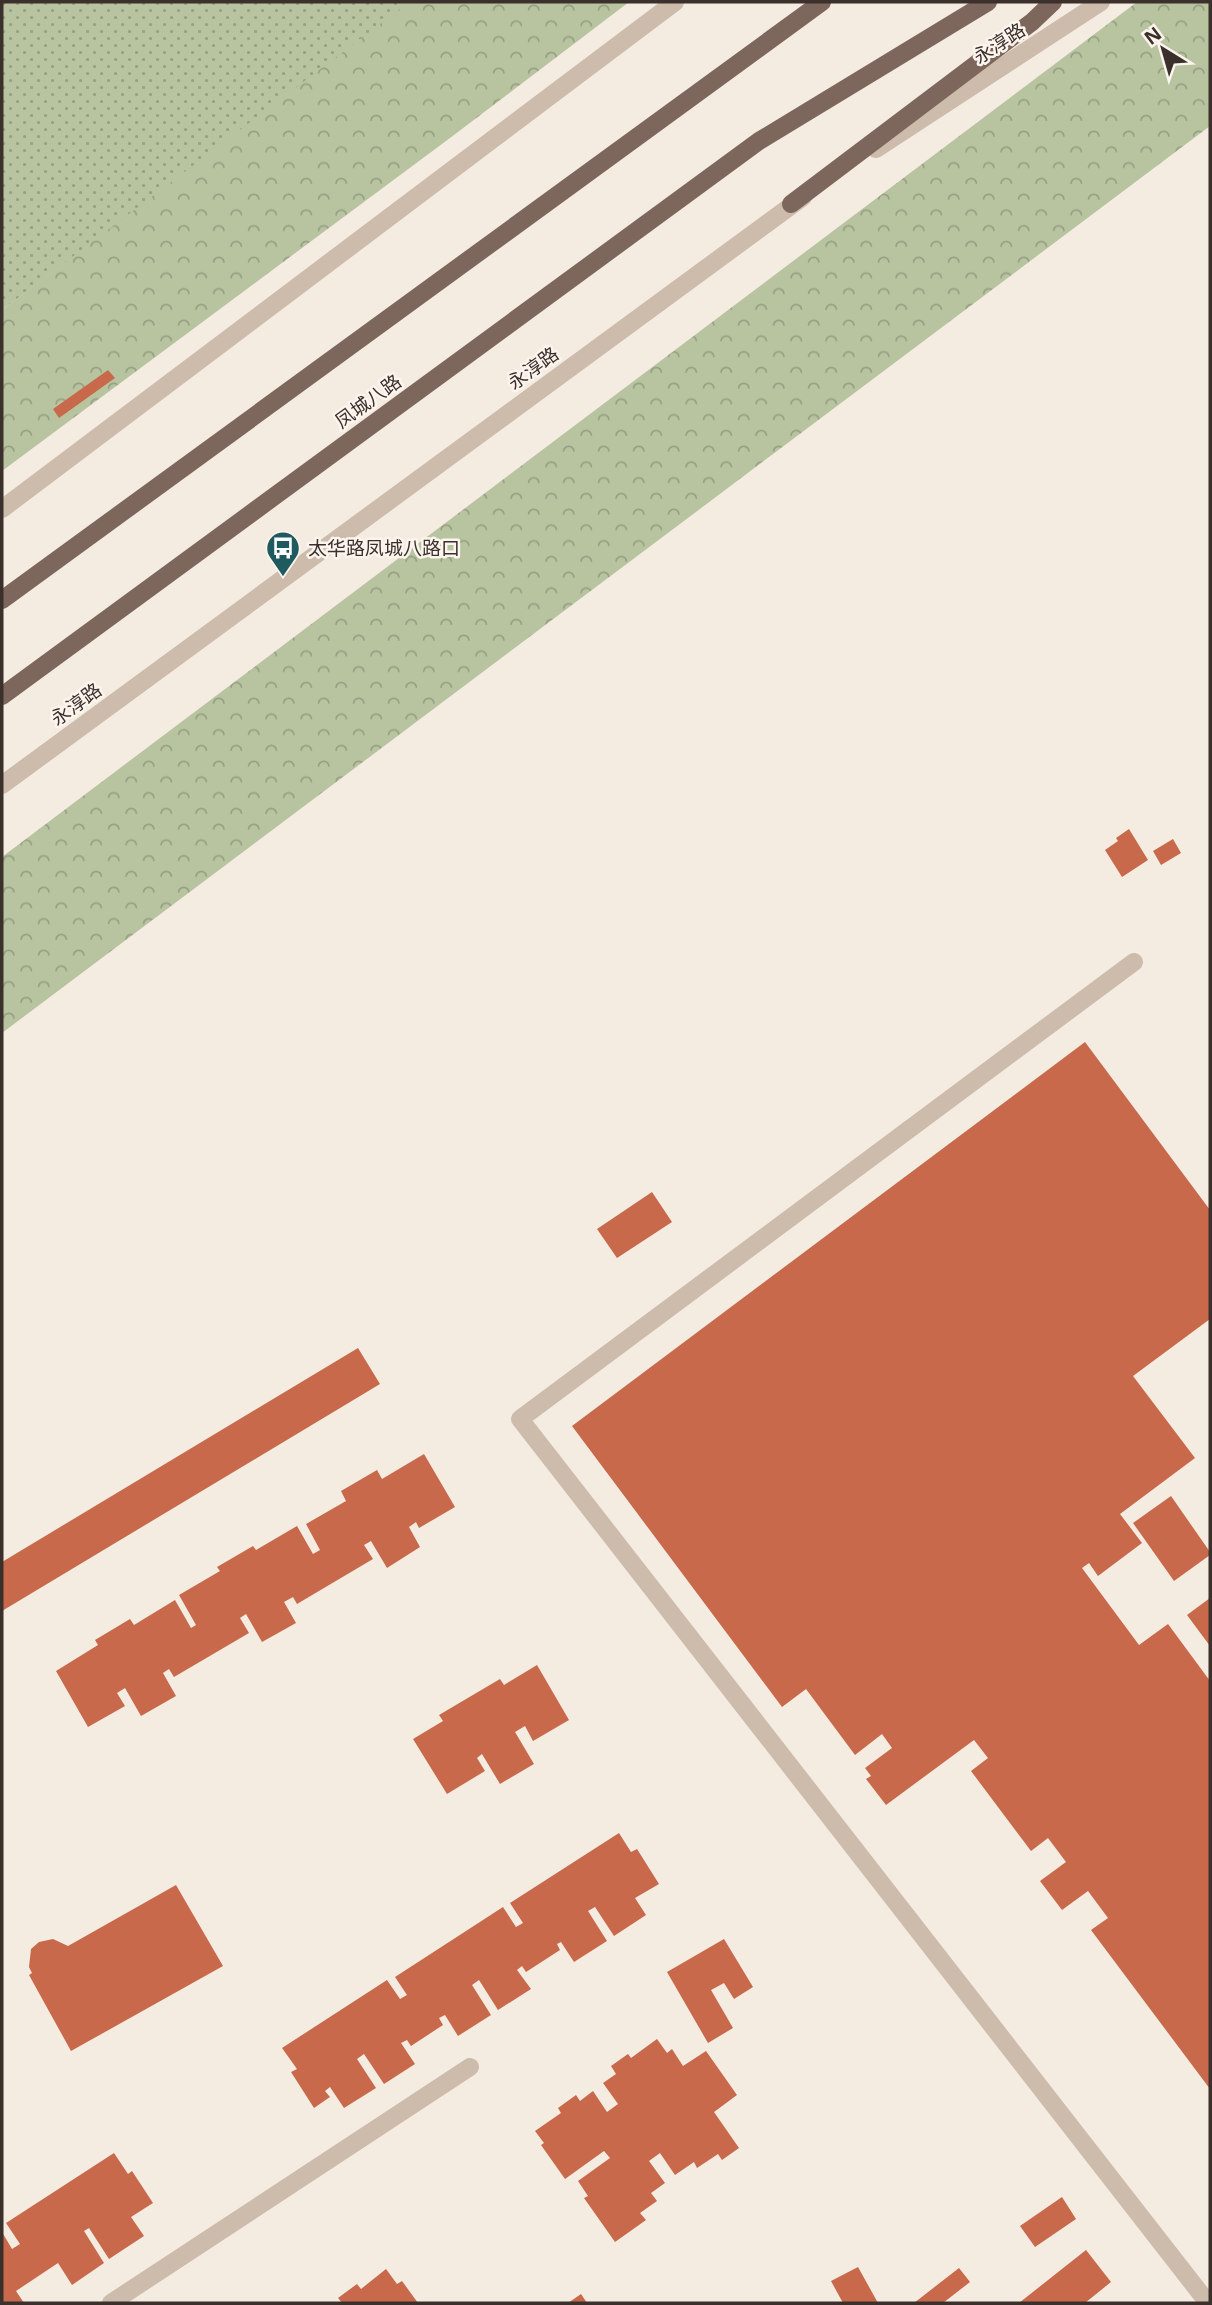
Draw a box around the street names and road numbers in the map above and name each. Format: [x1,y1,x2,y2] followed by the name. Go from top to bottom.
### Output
[968,17,1030,69] street label: 永淳路
[502,341,564,395] street label: 永淳路
[330,368,406,434] street label: 凤城八路
[45,677,107,731] street label: 永淳路

